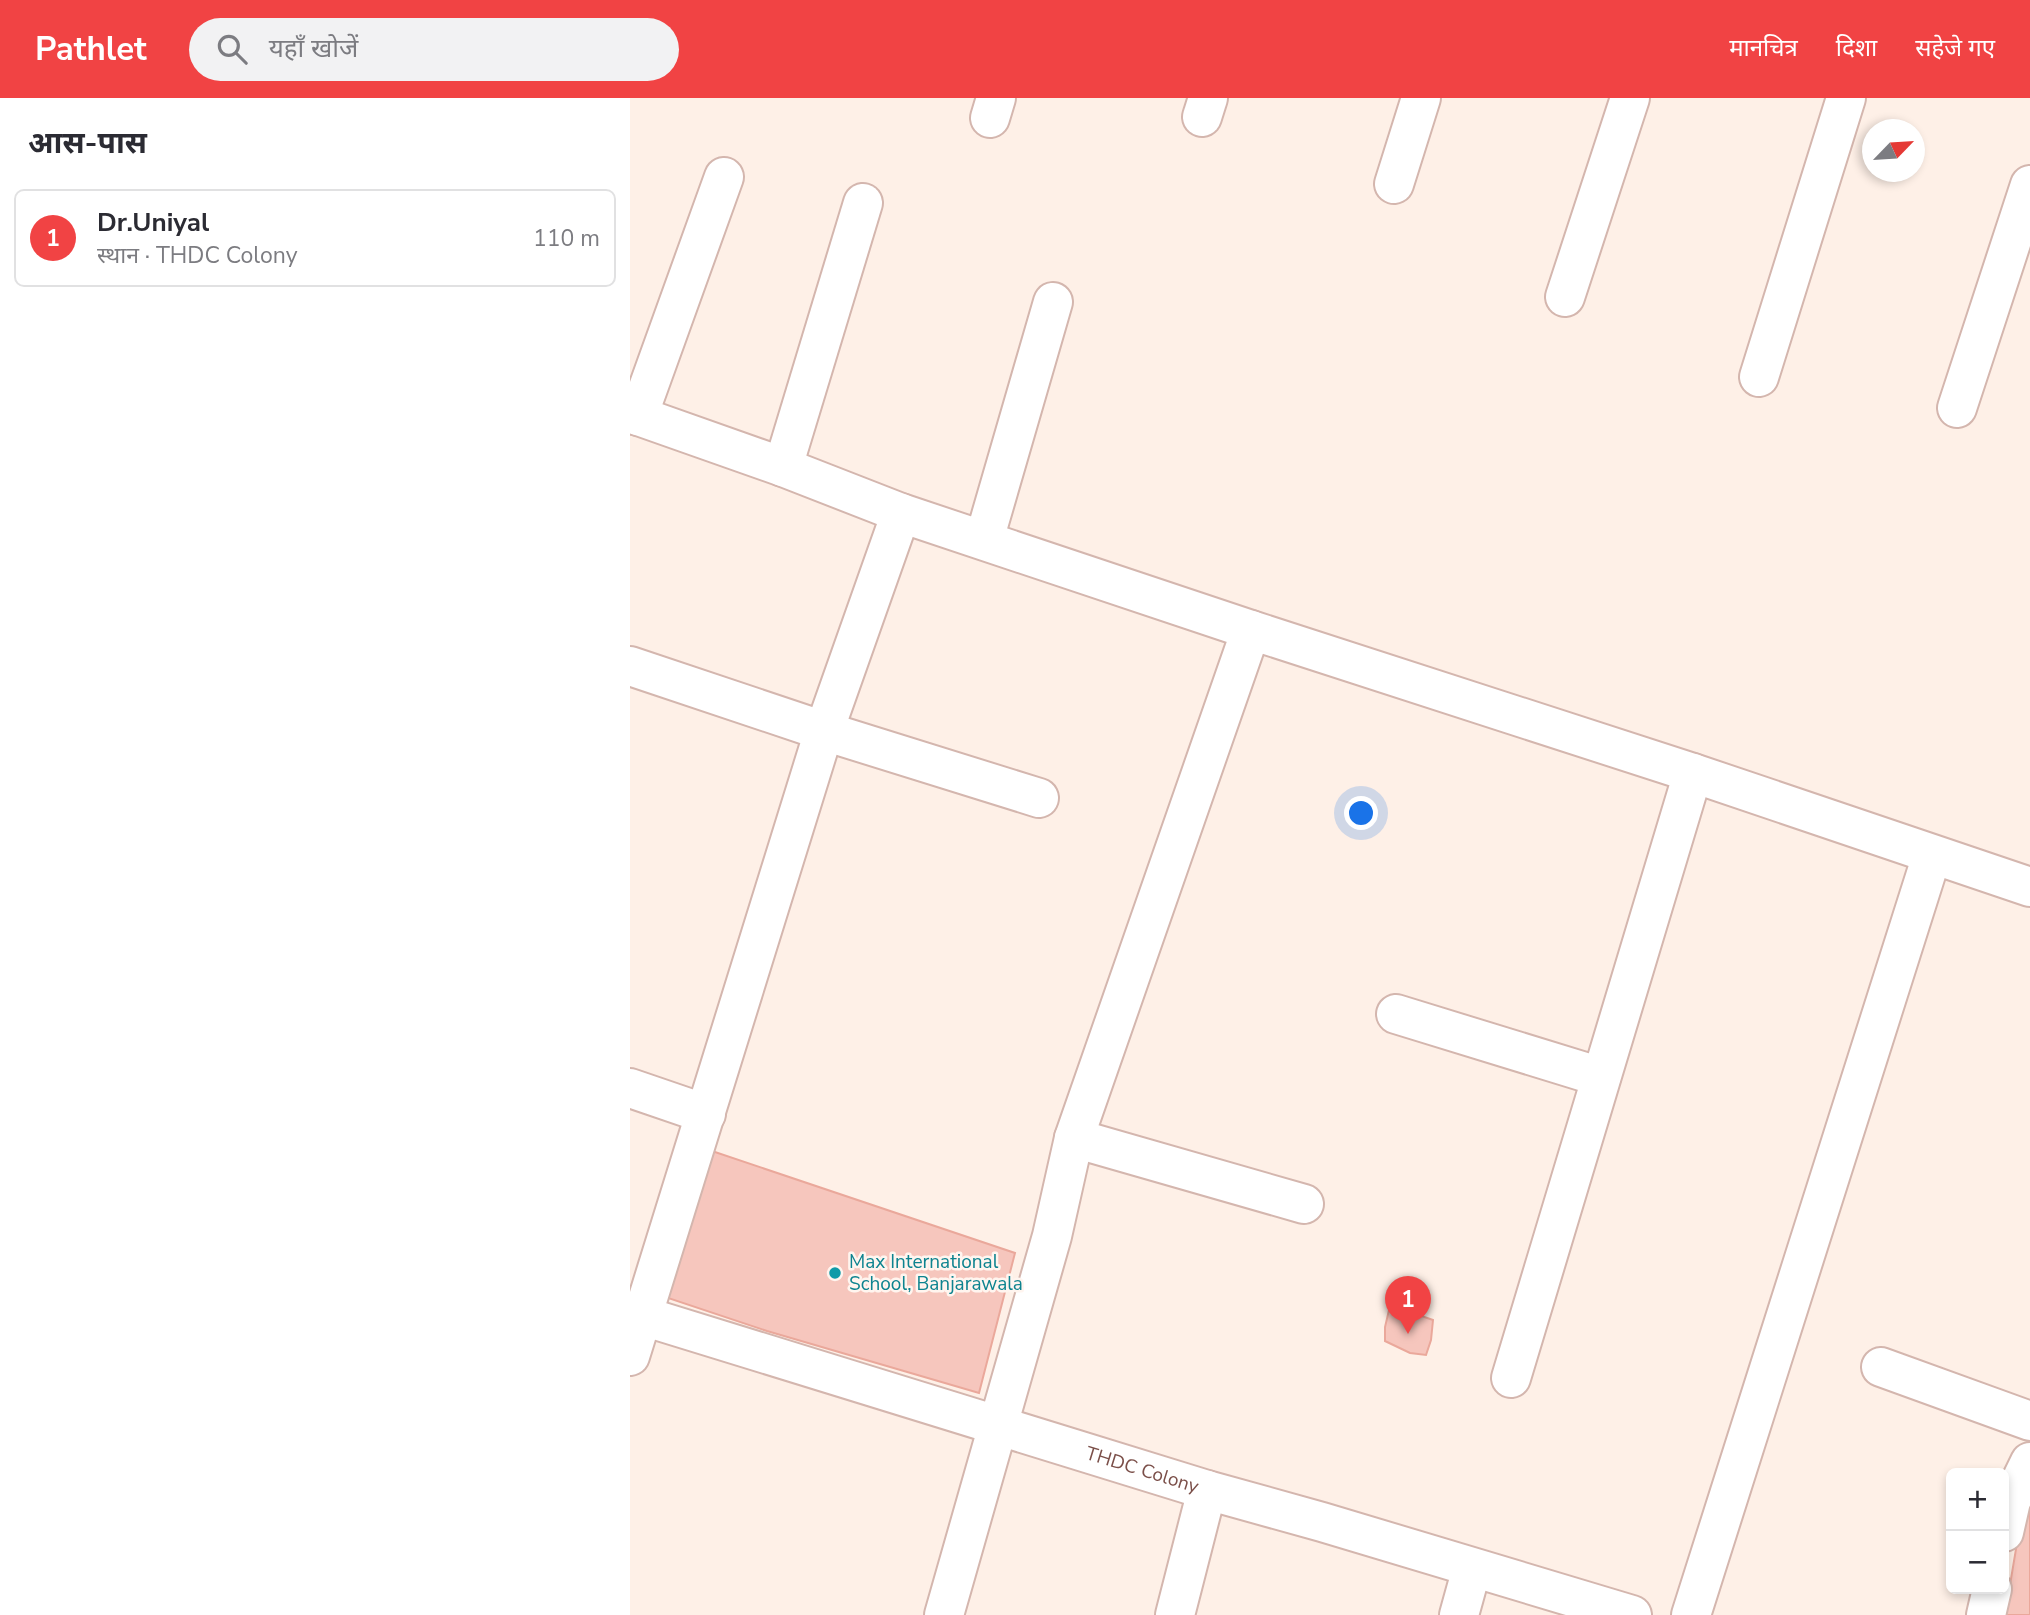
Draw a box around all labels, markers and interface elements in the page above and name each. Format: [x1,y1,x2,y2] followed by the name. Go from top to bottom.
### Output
[189,18,679,81] search box
[35,27,147,72] text: Pathlet
[213,30,251,68] icon: search
[269,31,358,66] text: यहाँ खोजें
[1729,32,1798,64] text: मानचित्र
[1836,32,1877,64] text: दिशा
[1915,32,1995,64] text: सहेजे गए
[1862,119,1925,182] north arrow
[28,123,147,164] text: आस-पास
[97,205,209,240] text: Dr.Uniyal
[46,223,60,254] text: 1
[533,223,600,254] text: 110 m
[97,240,298,271] text: स्थान · THDC Colony
[1344,796,1378,830] your location
[849,1249,1023,1297] place label: Max International School, Banjarawala
[827,1265,843,1281] marker: Max International School, Banjarawala
[1385,1276,1431,1334] pin: 1
[1082,1440,1202,1500] street label: THDC Colony
[1946,1468,2009,1594] map controls
[1946,1468,2009,1531] button: +
[1946,1531,2009,1594] button: −

